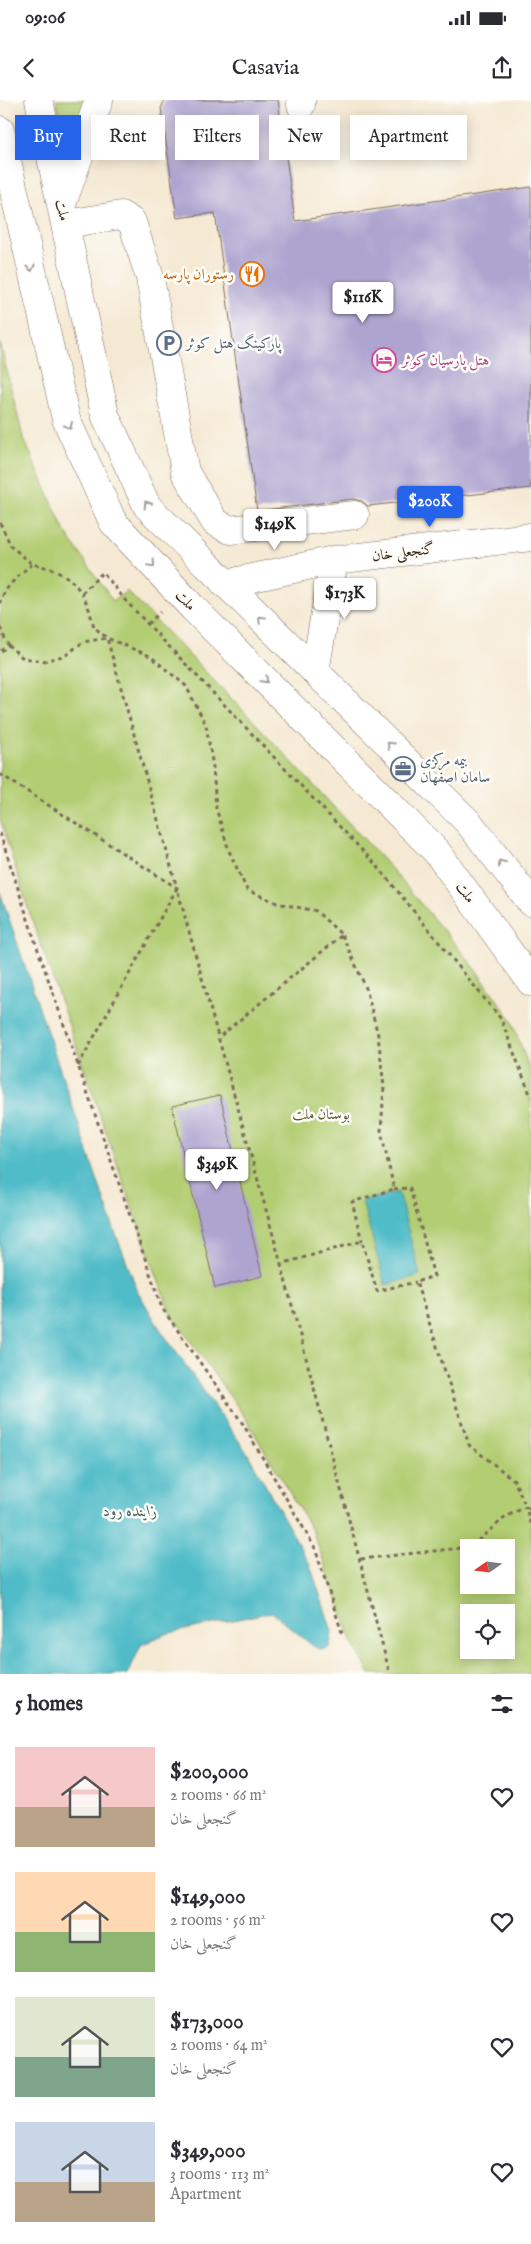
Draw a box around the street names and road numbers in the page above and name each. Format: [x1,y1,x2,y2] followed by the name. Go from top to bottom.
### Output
[51,197,74,223] street label: ملت
[371,539,435,567] street label: گنجعلی خان
[171,586,200,615] street label: ملت
[451,878,480,907] street label: ملت

